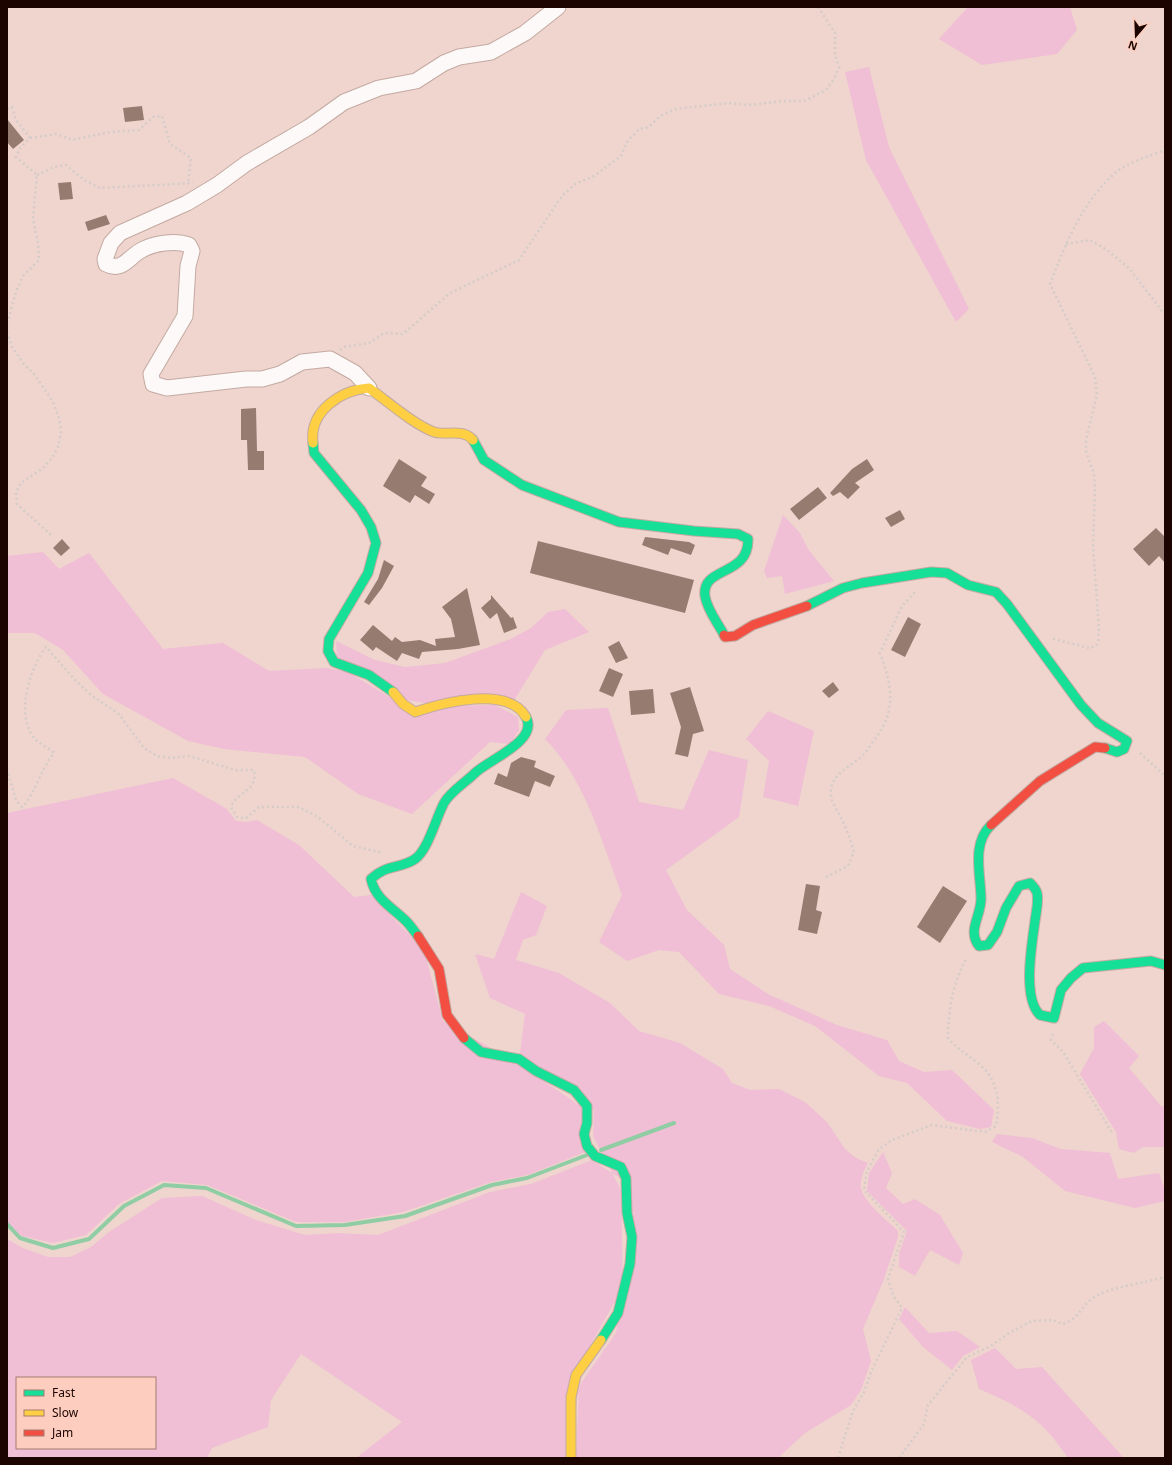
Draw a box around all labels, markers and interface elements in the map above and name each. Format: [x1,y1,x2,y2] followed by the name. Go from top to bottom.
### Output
[1116,16,1156,56] north arrow
[1126,37,1139,54] text: N
[16,1377,156,1449] legend
[52,1384,76,1401] text: Fast
[52,1404,79,1421] text: Slow
[51,1424,73,1441] text: Jam

